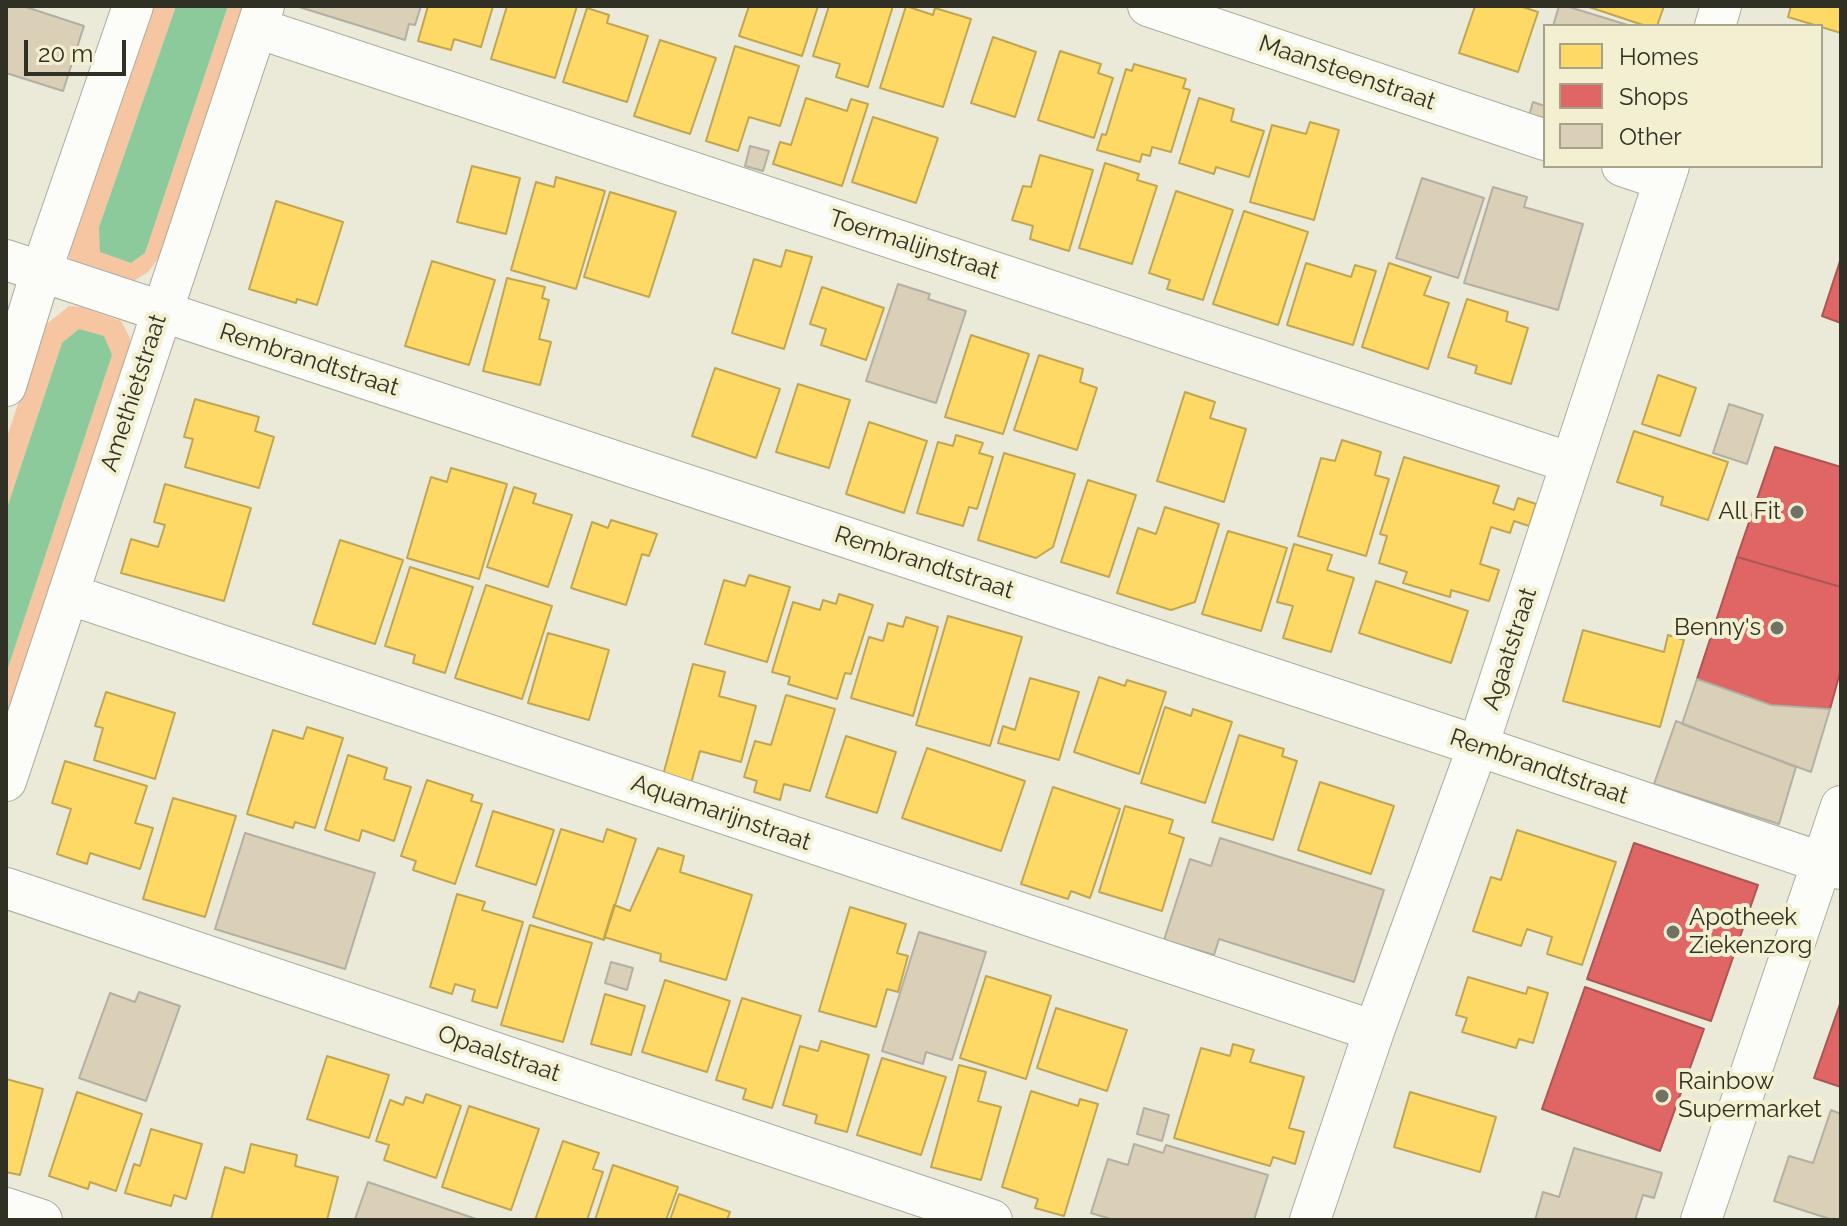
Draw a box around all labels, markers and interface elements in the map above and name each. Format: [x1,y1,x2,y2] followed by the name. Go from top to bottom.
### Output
[28,24,130,74] scale bar
[1543,24,1823,168] legend
[1255,29,1439,117] street label: Maansteenstraat
[38,39,93,68] text: 20 m
[1619,42,1699,71] text: Homes
[1619,82,1688,111] text: Shops
[1619,122,1682,151] text: Other
[825,204,1003,286] street label: Toermalijnstraat
[95,311,173,475] street label: Amethietstraat
[216,317,402,403] street label: Rembrandtstraat
[1718,498,1781,526] place label: All Fit
[1788,503,1806,521] marker: All Fit
[831,520,1017,606] street label: Rembrandtstraat
[1477,584,1543,714] street label: Agaatstraat
[1674,614,1761,642] place label: Benny's
[1768,619,1786,637] marker: Benny's
[1446,723,1632,811] street label: Rembrandtstraat
[627,769,815,857] street label: Aquamarijnstraat
[1689,904,1812,960] place label: Apotheek Ziekenzorg
[1664,923,1682,941] marker: Apotheek Ziekenzorg
[434,1020,564,1088] street label: Opaalstraat
[1678,1068,1822,1124] place label: Rainbow Supermarket
[1653,1087,1671,1105] marker: Rainbow Supermarket

